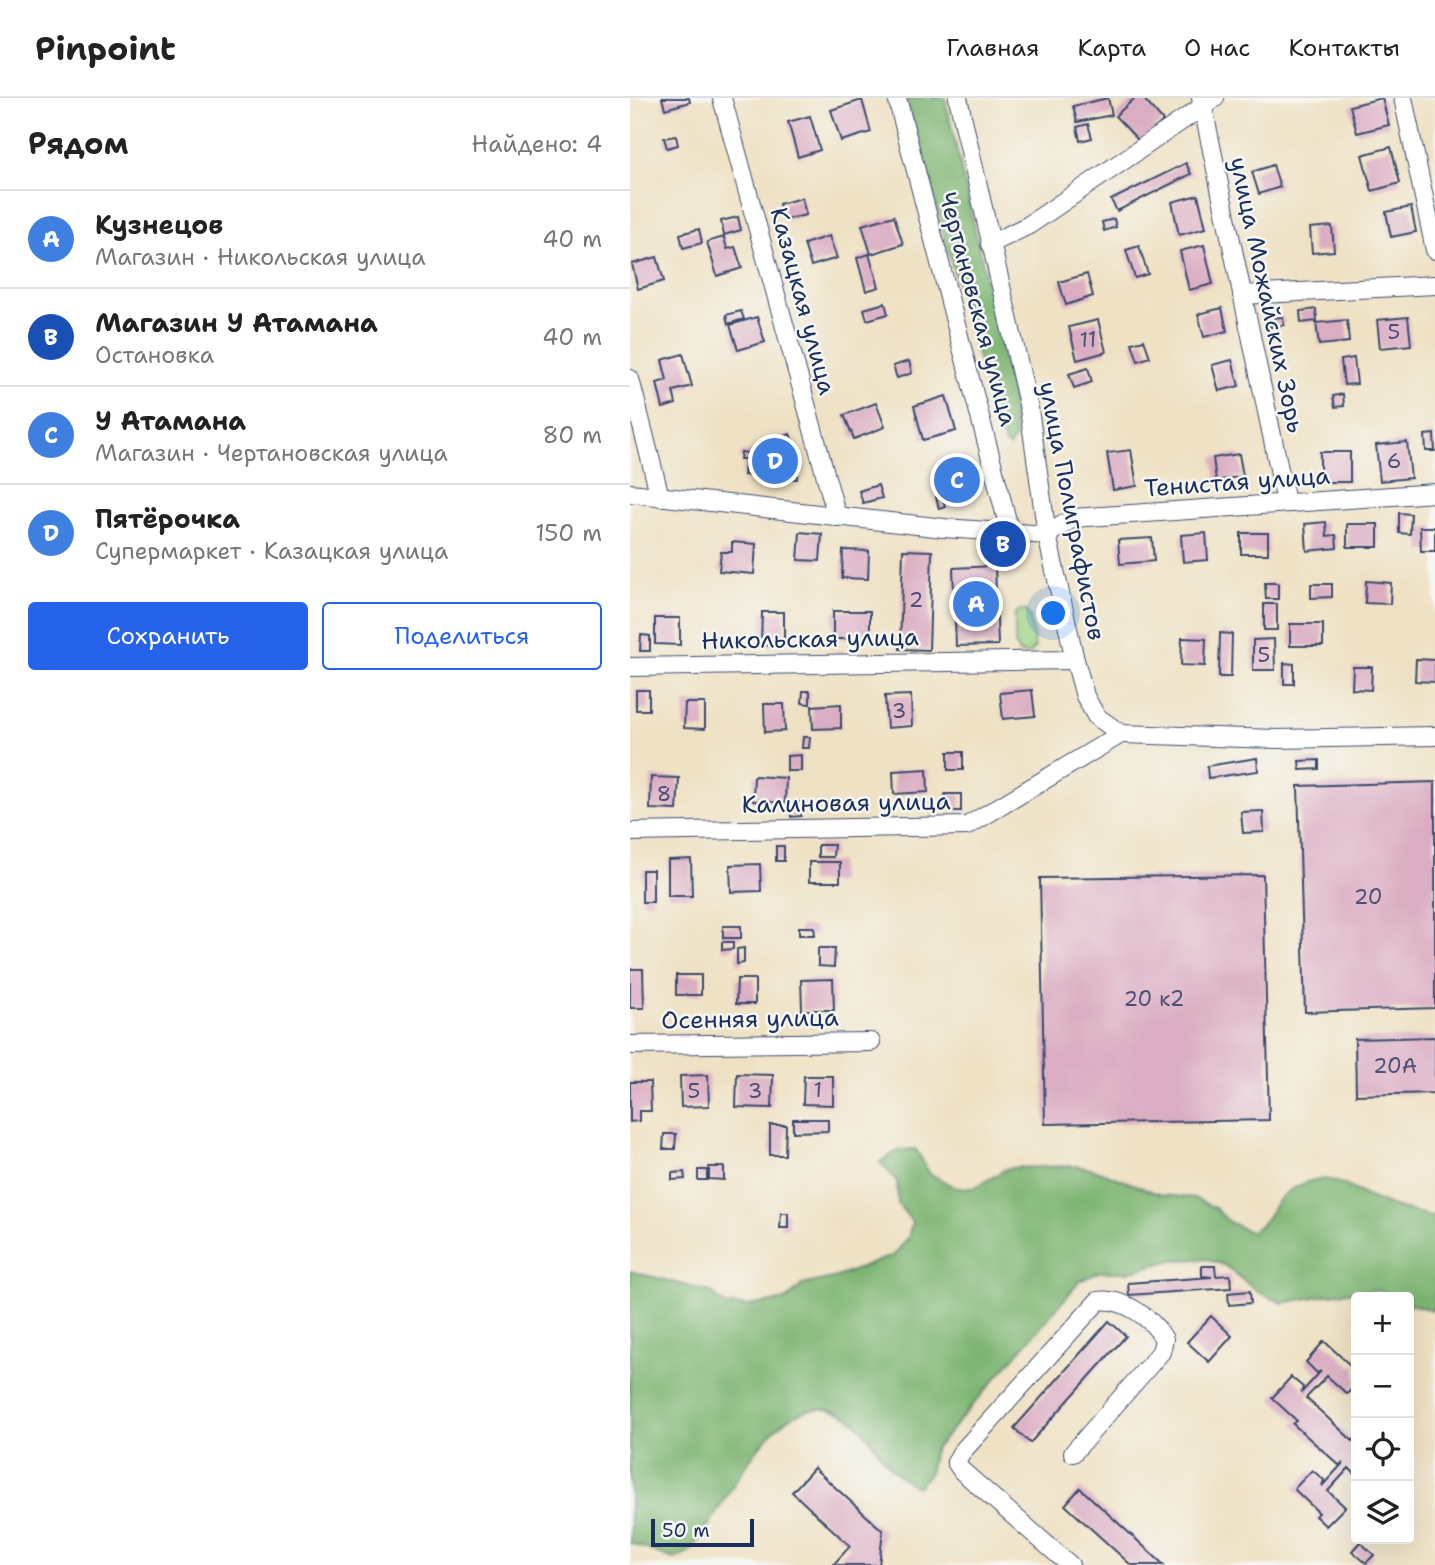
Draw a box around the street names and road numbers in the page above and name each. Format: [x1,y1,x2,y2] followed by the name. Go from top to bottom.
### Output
[1222,154,1312,436] street label: улица Можайских Зорь
[931,189,1025,430] street label: Чертановская улица
[763,204,843,398] street label: Казацкая улица
[1031,379,1113,643] street label: улица Полиграфистов
[1143,460,1331,504] street label: Тенистая улица
[701,621,919,657] street label: Никольская улица
[741,785,951,821] street label: Калиновая улица
[661,1001,839,1037] street label: Осенняя улица

